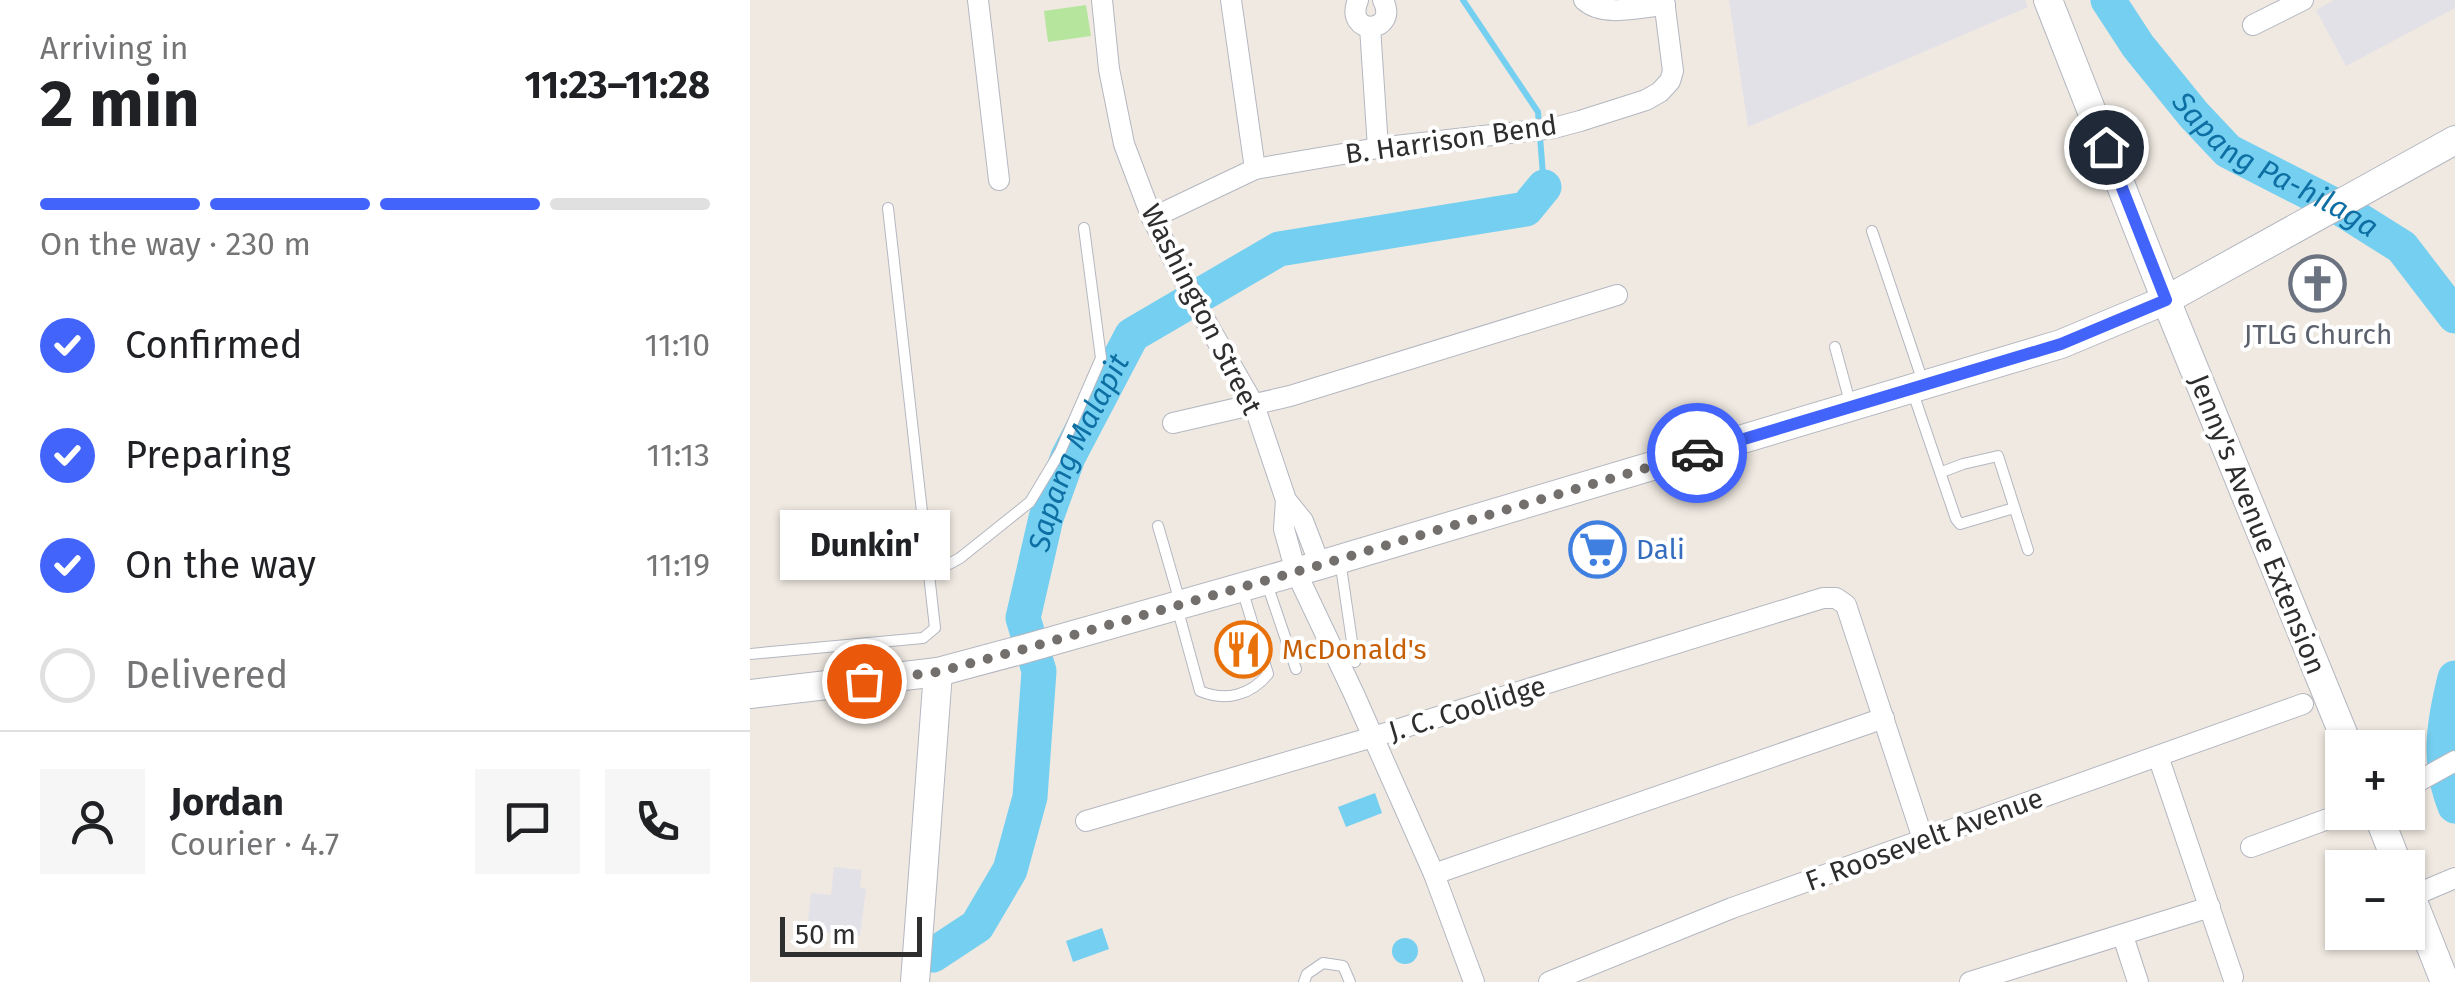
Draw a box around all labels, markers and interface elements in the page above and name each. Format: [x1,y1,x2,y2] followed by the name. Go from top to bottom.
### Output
[40,29,188,67] text: Arriving in
[525,62,710,108] text: 11:23–11:28
[40,65,200,143] text: 2 min
[2164,84,2385,245] water label: Sapang Pa-hilaga
[2064,105,2149,190] pin
[1343,108,1559,171] street label: B. Harrison Bend
[2079,120,2134,175] icon: home
[1134,199,1269,421] street label: Washington Street
[40,225,311,263] text: On the way · 230 m
[2288,253,2348,313] church icon: JTLG Church
[40,318,95,373] icon: check
[2244,318,2392,351] place label: JTLG Church
[125,322,303,368] text: Confirmed
[645,326,710,364] text: 11:10
[1021,348,1137,556] water label: Sapang Malapit
[2182,369,2333,679] street label: Jenny's Avenue Extension
[1647,403,1747,503] courier
[1670,426,1725,481] icon: car
[40,428,95,483] icon: check
[125,432,291,478] text: Preparing
[647,436,710,474] text: 11:13
[779,511,949,581] callout: Dunkin'
[1567,519,1627,579] supermarket icon: Dali
[810,526,920,564] text: Dunkin'
[1636,533,1685,566] place label: Dali
[40,538,95,593] icon: check
[125,542,316,588] text: On the way
[646,546,710,584] text: 11:19
[1213,619,1273,679] restaurant icon: McDonald's
[1282,633,1427,666] place label: McDonald's
[822,639,907,724] pin
[125,652,288,698] text: Delivered
[837,654,892,709] icon: bag
[1385,669,1550,748] street label: J. C. Coolidge
[2325,730,2425,950] map controls
[2325,730,2425,830] button: +
[40,769,145,874] button: person
[475,769,580,874] button: chat
[605,769,710,874] button: phone
[170,779,284,825] text: Jordan
[1801,781,2048,898] street label: F. Roosevelt Avenue
[170,825,339,863] text: Courier · 4.7
[2325,850,2425,950] button: −
[780,912,922,956] scale bar
[795,918,856,951] text: 50 m

